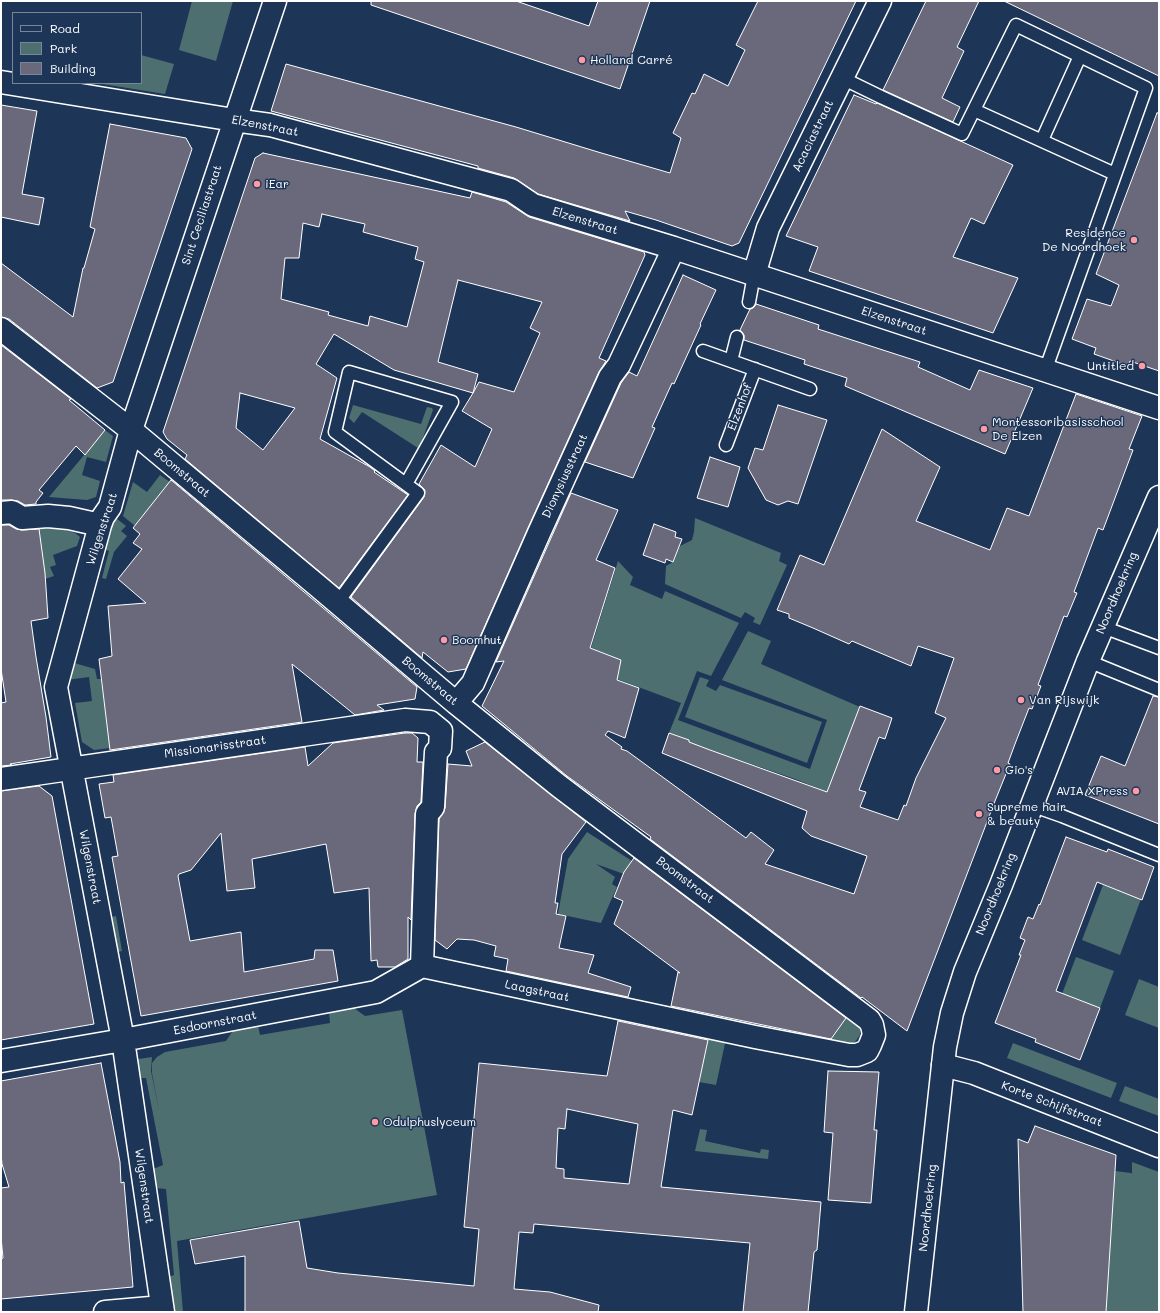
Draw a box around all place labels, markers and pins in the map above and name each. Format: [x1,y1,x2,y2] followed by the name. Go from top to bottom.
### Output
[590,53,673,67] place label: Holland Carré
[577,55,587,65] marker: Holland Carré
[265,177,289,191] place label: iEar
[252,179,262,189] marker: iEar
[1042,226,1126,254] place label: Residence De Noordhoek
[1129,235,1139,245] marker: Residence De Noordhoek
[1087,359,1134,373] place label: Untitled
[1137,361,1147,371] marker: Untitled
[992,415,1124,443] place label: Montessoribasisschool De Elzen
[979,424,989,434] marker: Montessoribasisschool De Elzen
[452,633,502,647] place label: Boomhut
[439,635,449,645] marker: Boomhut
[1029,693,1099,707] place label: Van Rijswijk
[1016,695,1026,705] marker: Van Rijswijk
[1005,763,1033,777] place label: Gio's
[992,765,1002,775] marker: Gio's
[1056,784,1128,798] place label: AVIA XPress
[1131,786,1141,796] marker: AVIA XPress
[987,800,1066,828] place label: Supreme hair & beauty
[974,809,984,819] marker: Supreme hair & beauty
[383,1115,476,1129] place label: Odulphuslyceum
[370,1117,380,1127] marker: Odulphuslyceum

